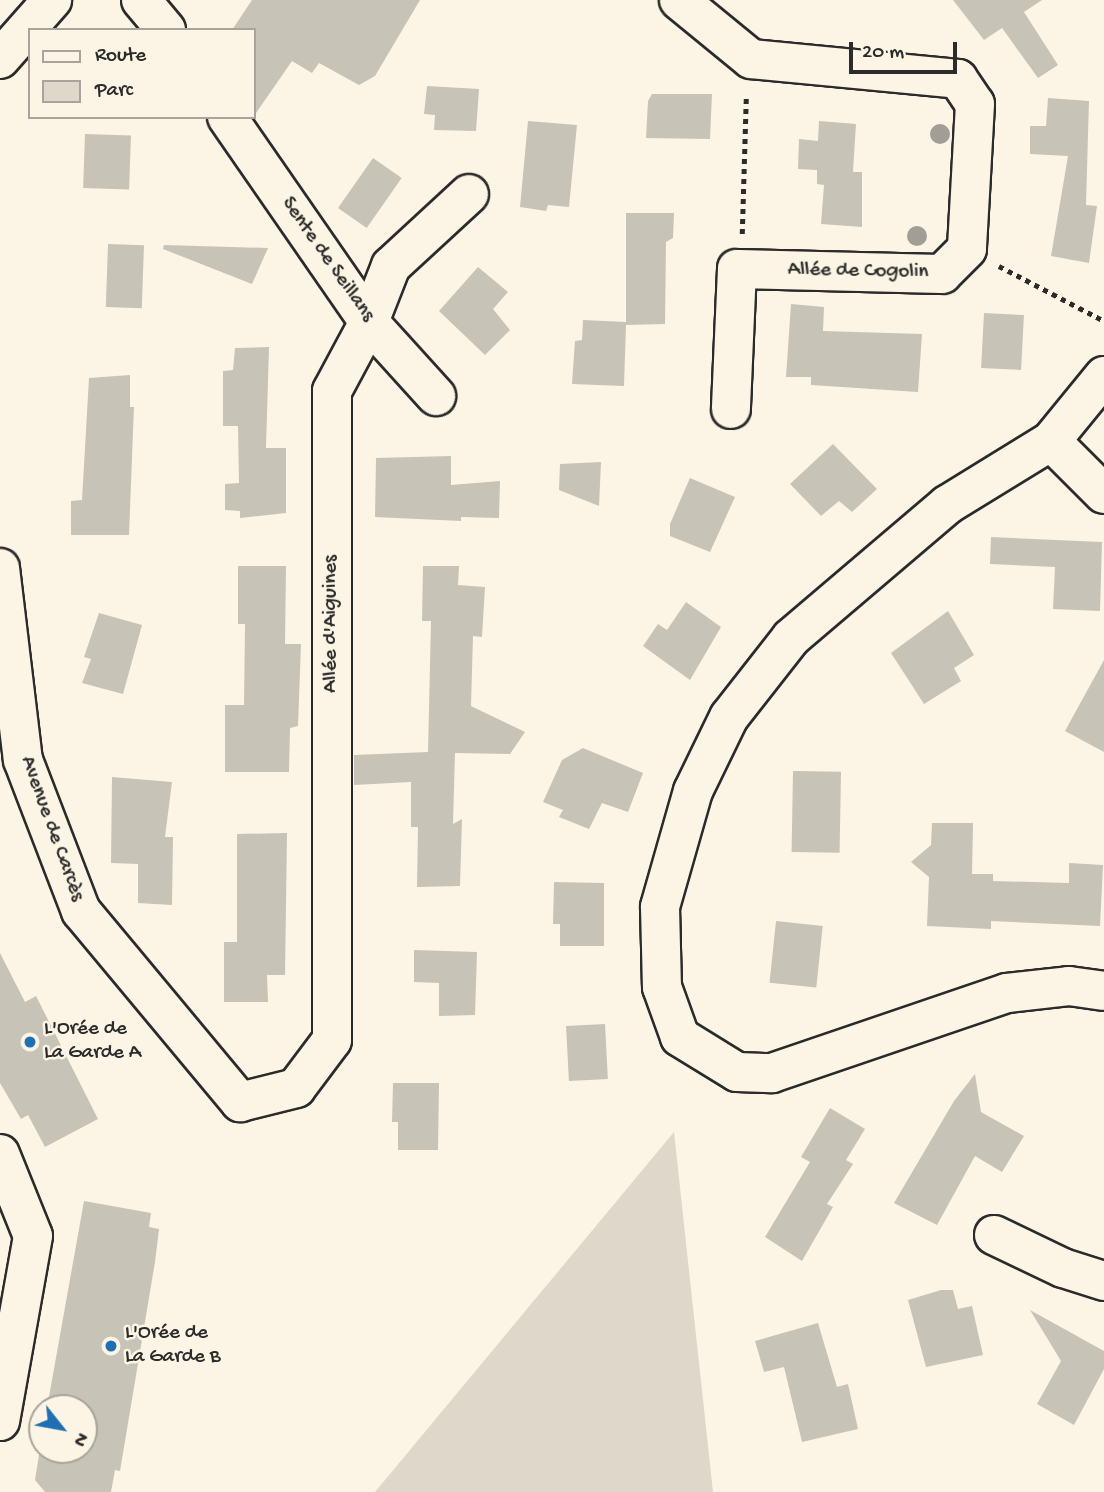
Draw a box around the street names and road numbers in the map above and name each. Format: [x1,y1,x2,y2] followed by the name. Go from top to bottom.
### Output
[275,193,379,327] street label: Sente de Seillans
[787,258,929,286] street label: Allée de Cogolin
[319,555,345,693] street label: Allée d'Aiguines
[13,753,89,905] street label: Avenue de Carcès

